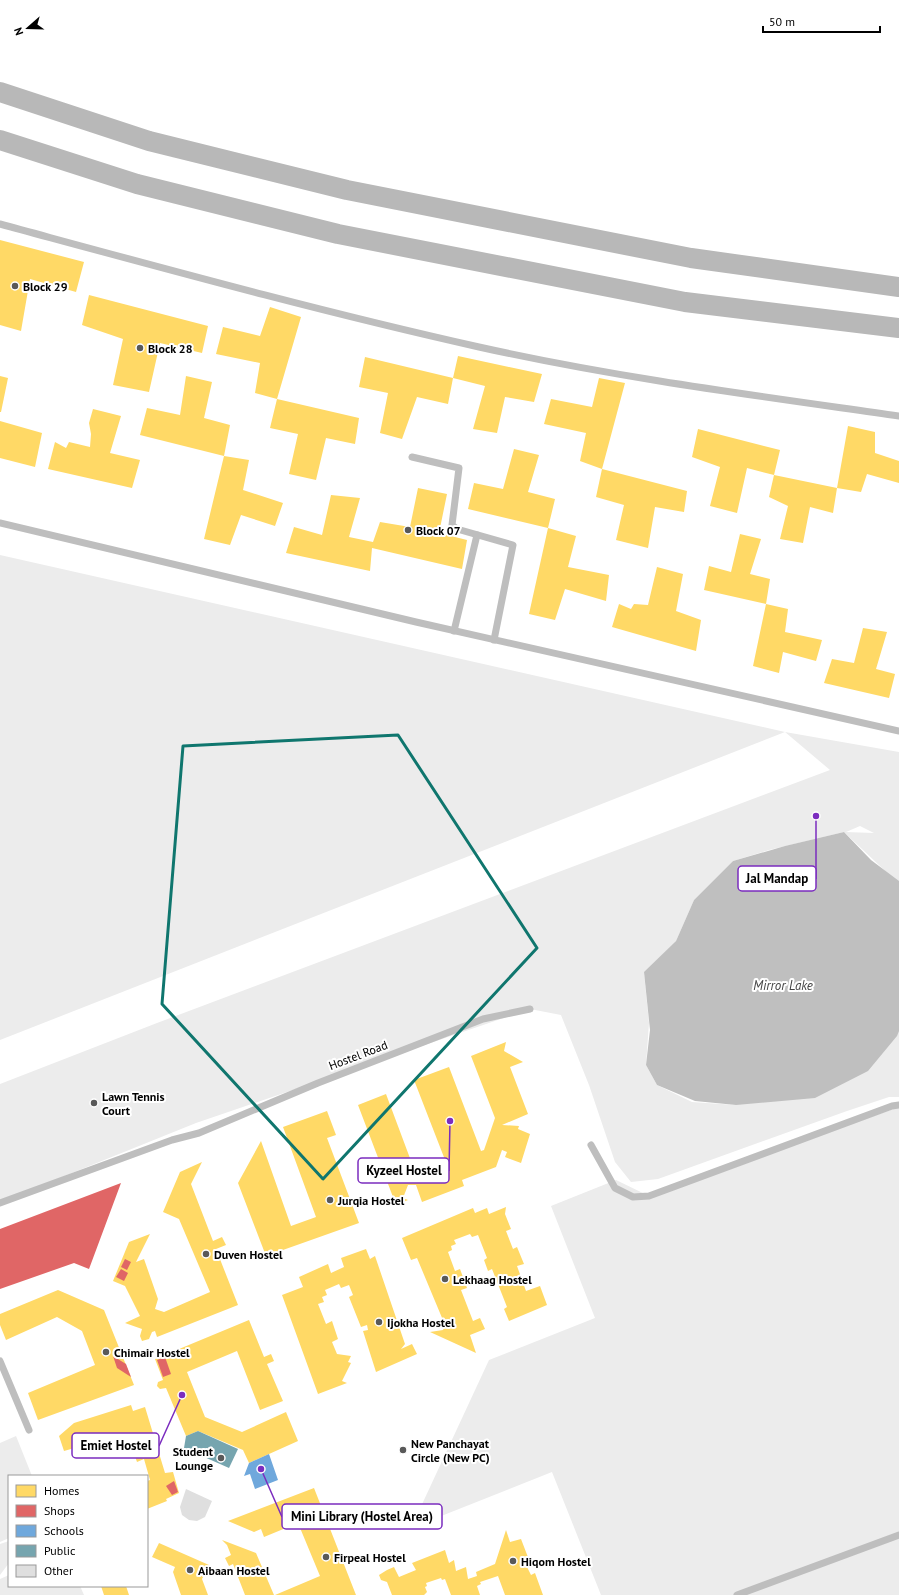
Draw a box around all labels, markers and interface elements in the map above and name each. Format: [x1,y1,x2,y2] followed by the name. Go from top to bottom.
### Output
[8,8,48,48] north arrow
[763,8,880,34] scale bar
[769,14,795,29] text: 50 m
[11,26,26,37] text: N
[23,279,68,294] place label: Block 29
[10,281,20,291] marker: Block 29
[148,341,193,356] place label: Block 28
[135,343,145,353] marker: Block 28
[416,523,461,538] place label: Block 07
[403,525,413,535] marker: Block 07
[738,866,816,891] callout: Jal Mandap
[745,870,808,887] text: Jal Mandap
[753,977,813,994] water label: Mirror Lake
[327,1037,389,1073] street label: Hostel Road
[102,1089,165,1118] place label: Lawn Tennis Court
[89,1098,99,1108] marker: Lawn Tennis Court
[358,1158,449,1183] callout: Kyzeel Hostel
[366,1162,442,1179] text: Kyzeel Hostel
[337,1193,405,1208] place label: Jurqia Hostel
[325,1195,335,1205] marker: Jurqia Hostel
[214,1247,283,1262] place label: Duven Hostel
[201,1249,211,1259] marker: Duven Hostel
[453,1272,532,1287] place label: Lekhaag Hostel
[440,1274,450,1284] marker: Lekhaag Hostel
[387,1315,455,1330] place label: Ijokha Hostel
[374,1317,384,1327] marker: Ijokha Hostel
[114,1345,190,1360] place label: Chimair Hostel
[101,1347,111,1357] marker: Chimair Hostel
[72,1433,159,1458] callout: Emiet Hostel
[411,1436,490,1465] place label: New Panchayat Circle (New PC)
[80,1437,152,1454] text: Emiet Hostel
[173,1444,214,1473] place label: Student Lounge
[398,1445,408,1455] marker: New Panchayat Circle (New PC)
[216,1453,226,1463] marker: Student Lounge
[8,1475,148,1587] legend
[44,1483,79,1498] text: Homes
[44,1503,75,1518] text: Shops
[282,1504,442,1529] callout: Mini Library (Hostel Area)
[291,1508,433,1525] text: Mini Library (Hostel Area)
[44,1523,84,1538] text: Schools
[44,1543,76,1558] text: Public
[334,1550,406,1565] place label: Firpeal Hostel
[321,1552,331,1562] marker: Firpeal Hostel
[521,1554,591,1569] place label: Hiqom Hostel
[508,1556,518,1566] marker: Hiqom Hostel
[44,1563,73,1578] text: Other
[198,1563,270,1578] place label: Aibaan Hostel
[185,1565,195,1575] marker: Aibaan Hostel

